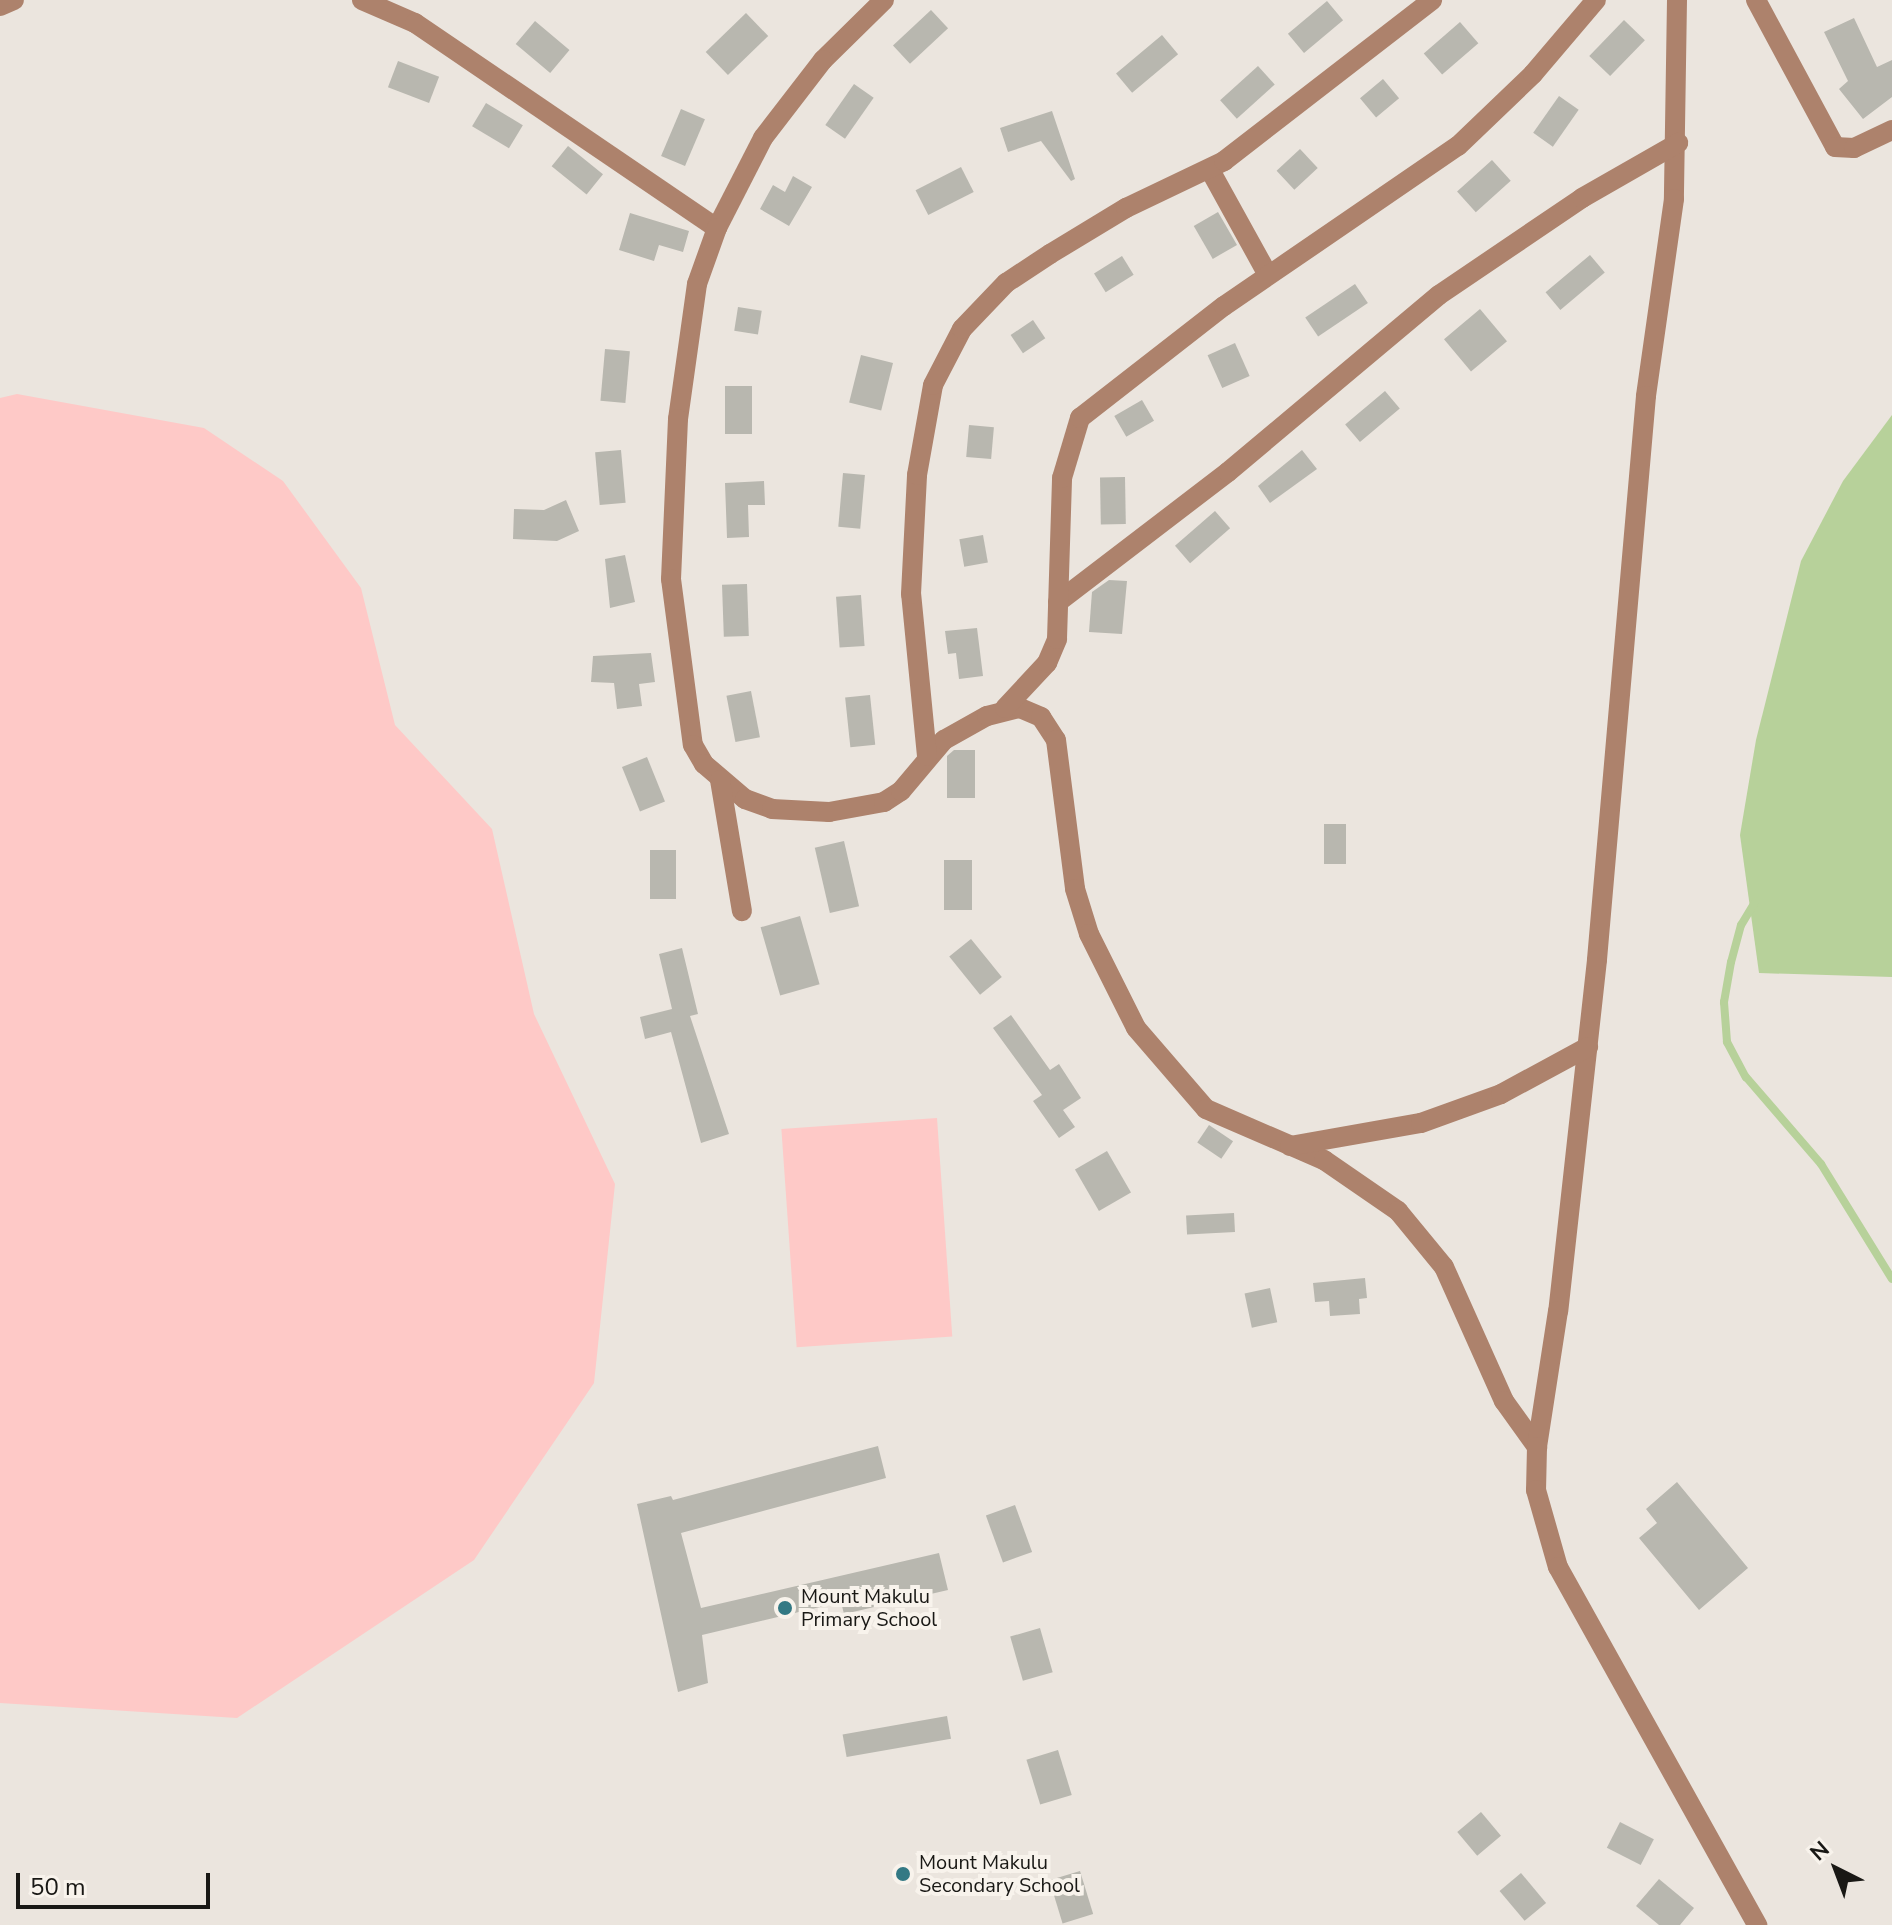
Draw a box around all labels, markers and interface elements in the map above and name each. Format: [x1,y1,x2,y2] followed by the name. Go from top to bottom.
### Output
[801,1584,937,1631] place label: Mount Makulu Primary School
[776,1599,794,1617] marker: Mount Makulu Primary School
[1796,1829,1876,1909] north arrow
[1804,1835,1836,1868] text: N
[919,1850,1080,1897] place label: Mount Makulu Secondary School
[20,1857,214,1907] scale bar
[894,1865,912,1883] marker: Mount Makulu Secondary School
[30,1871,86,1903] text: 50 m

